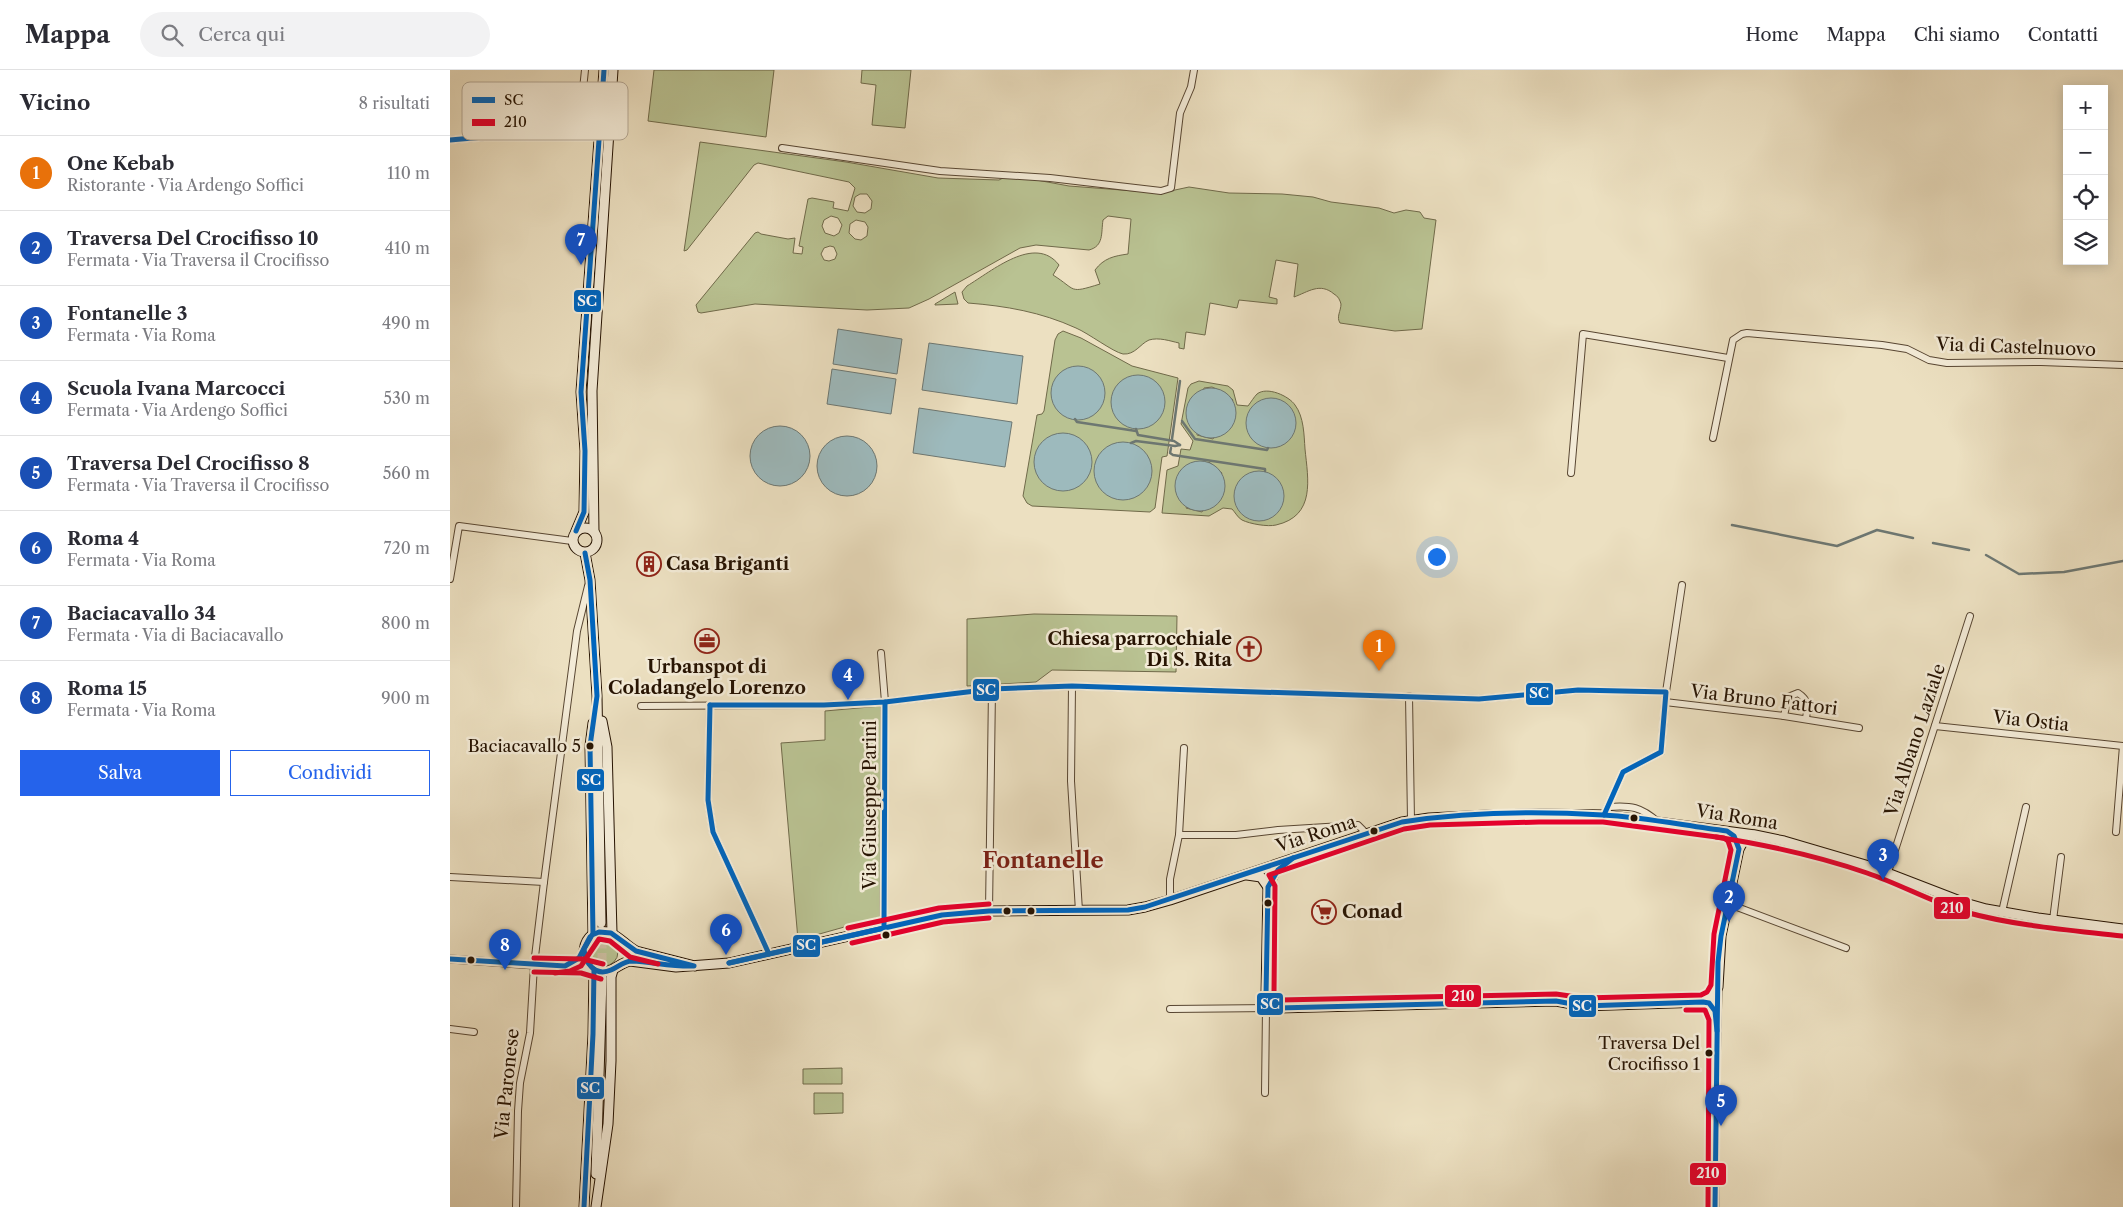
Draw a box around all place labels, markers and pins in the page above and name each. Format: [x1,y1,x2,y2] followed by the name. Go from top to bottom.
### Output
[565,224,597,265] pin: 7
[636,551,662,577] building icon: Casa Briganti
[666,553,790,575] place label: Casa Briganti
[694,628,720,654] office icon: Urbanspot di Coladangelo Lorenzo
[1047,628,1233,671] place label: Chiesa parrocchiale Di S. Rita
[1363,630,1395,671] pin: 1
[1236,636,1262,662] church icon: Chiesa parrocchiale Di S. Rita
[608,656,806,699] place label: Urbanspot di Coladangelo Lorenzo
[832,659,864,700] pin: 4
[468,736,581,756] place label: Baciacavallo 5
[585,741,595,751] marker: Baciacavallo 5
[1629,813,1639,823] unlabelled marker
[1369,826,1379,836] unlabelled marker
[1867,839,1899,880] pin: 3
[1713,881,1745,922] pin: 2
[1263,898,1273,908] unlabelled marker
[1311,899,1337,925] supermarket icon: Conad
[1342,901,1403,923] place label: Conad
[1002,906,1012,916] unlabelled marker
[1026,906,1036,916] unlabelled marker
[710,914,742,955] pin: 6
[489,929,521,970] pin: 8
[881,930,891,940] unlabelled marker
[466,955,476,965] unlabelled marker
[1598,1033,1700,1074] place label: Traversa Del Crocifisso 1
[1704,1048,1714,1058] marker: Traversa Del Crocifisso 1
[1705,1085,1737,1126] pin: 5

